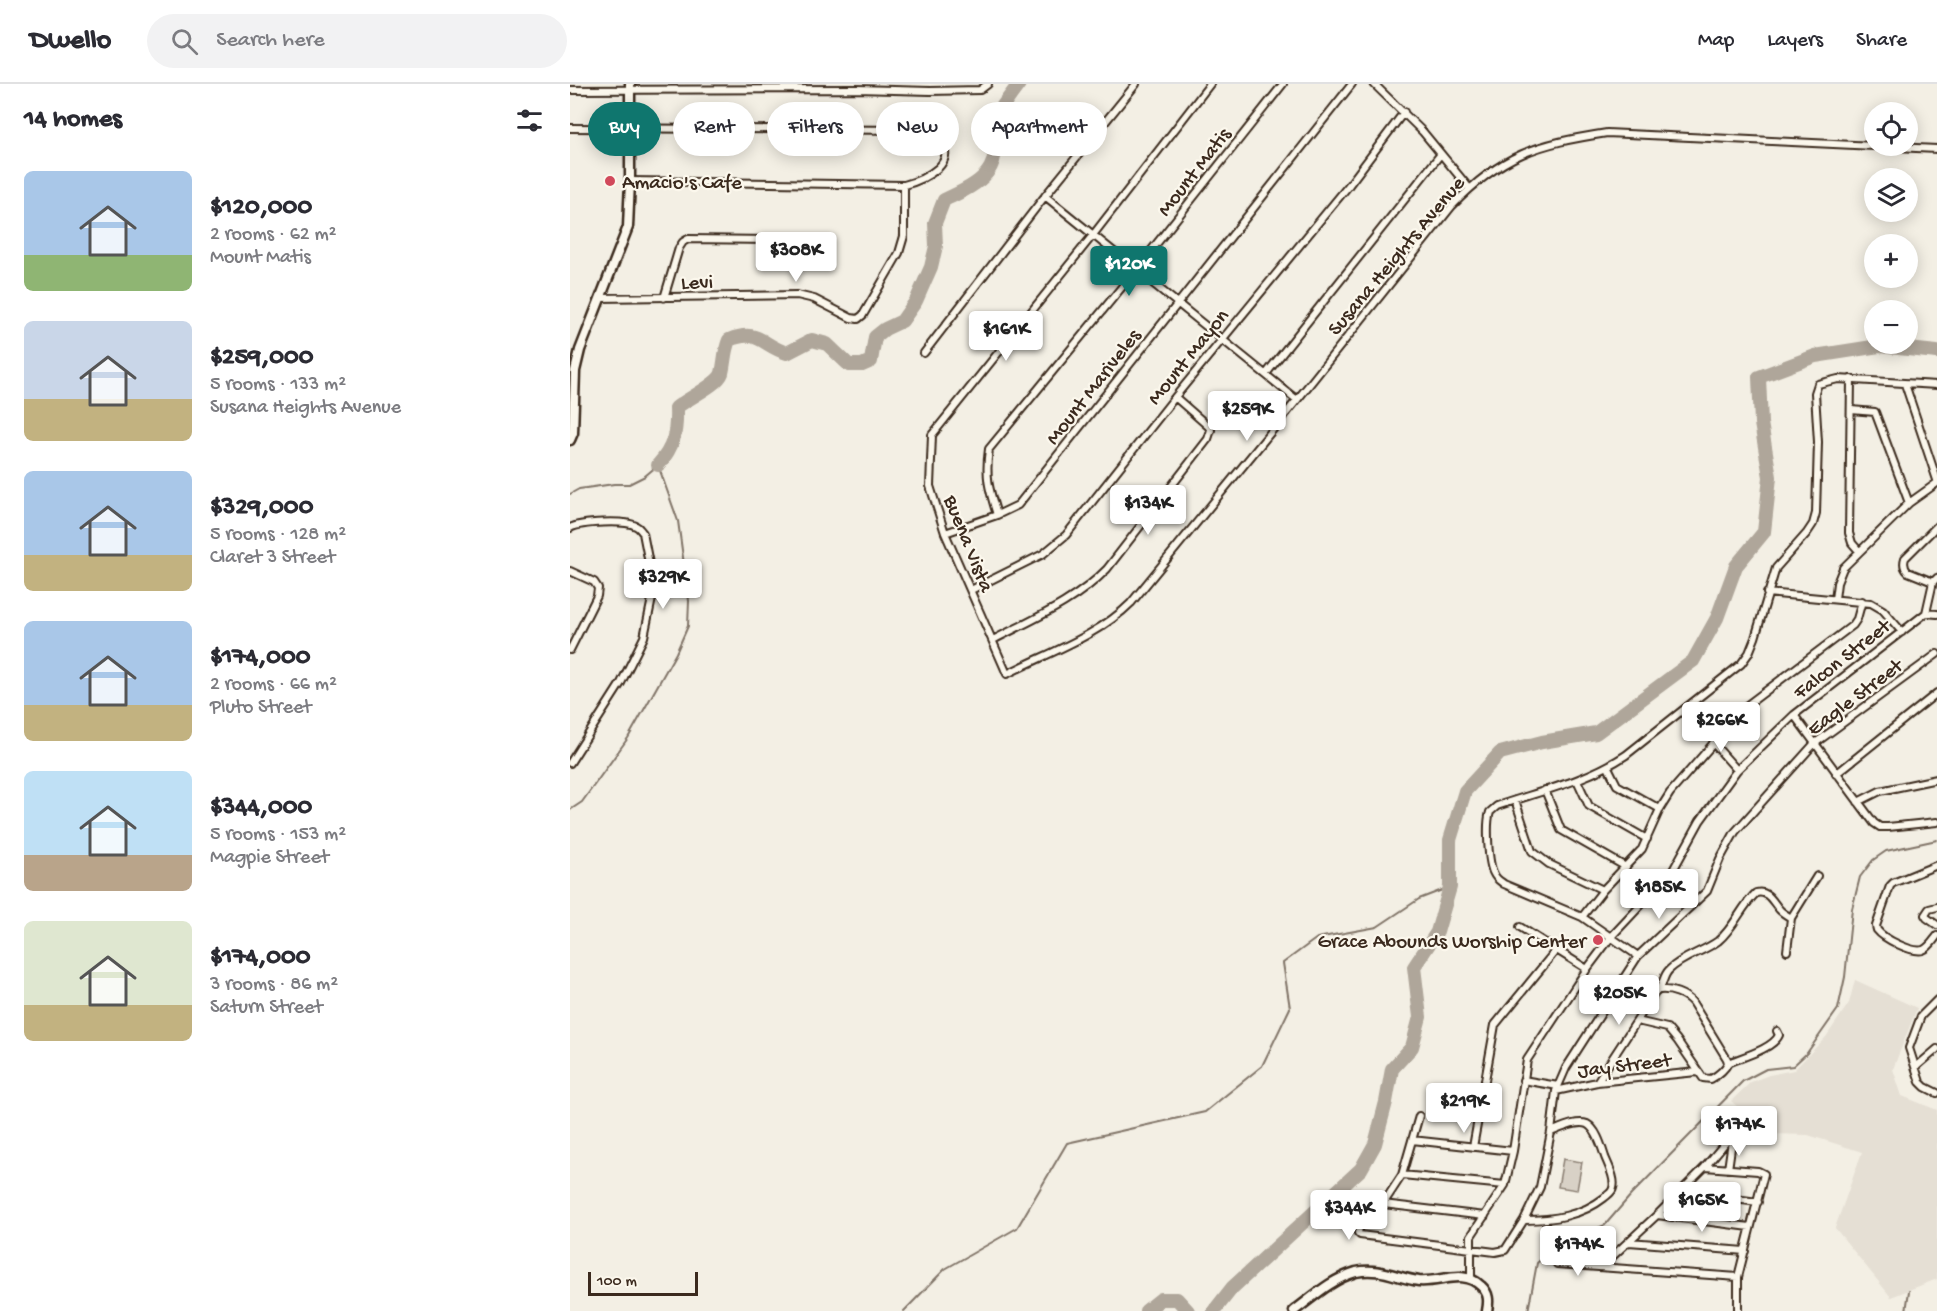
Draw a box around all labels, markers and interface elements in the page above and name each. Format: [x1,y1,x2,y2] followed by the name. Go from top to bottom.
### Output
[147,14,567,68] search box
[30,25,111,58] text: Dwello
[168,25,201,58] icon: search
[216,28,325,54] text: Search here
[1698,29,1734,54] text: Map
[1767,29,1823,54] text: Layers
[1856,29,1907,54] text: Share
[588,102,661,156] chip: Buy
[673,102,755,156] chip: Rent
[767,102,864,156] chip: Filters
[876,102,959,156] chip: New
[971,102,1107,156] chip: Apartment
[1864,102,1918,354] map controls
[1864,102,1918,156] button: locate
[513,104,546,137] icon: filters
[24,105,122,136] text: 14 homes
[1153,123,1239,223] street label: Mount Matis
[1864,168,1918,222] button: layers
[1324,171,1472,342] street label: Susana Heights Avenue
[622,172,743,197] place label: Amacio's Cafe
[603,174,617,188] marker: Amacio's Cafe
[210,193,312,224] text: $120,000
[72,195,144,267] icon: home
[210,224,337,247] text: 2 rooms · 62 m²
[754,232,838,283] pin: $308K
[1864,234,1918,288] button: +
[770,240,822,263] text: $308K
[1087,246,1171,297] pin: $120K
[210,247,311,270] text: Mount Matis
[1104,254,1154,277] text: $120K
[681,271,714,298] street label: Levi
[1864,300,1918,354] button: −
[1143,305,1236,411] street label: Mount Mayon
[964,311,1048,362] pin: $161K
[983,319,1029,342] text: $161K
[1042,324,1149,451] street label: Mount Mariveles
[210,343,314,374] text: $259,000
[72,345,144,417] icon: home
[210,374,346,397] text: 5 rooms · 133 m²
[1205,391,1289,442] pin: $259K
[210,397,401,420] text: Susana Heights Avenue
[1222,399,1272,422] text: $259K
[1106,485,1190,536] pin: $134K
[936,491,998,598] street label: Buena Vista
[210,493,313,524] text: $329,000
[1124,493,1172,516] text: $134K
[72,495,144,567] icon: home
[210,524,346,547] text: 5 rooms · 128 m²
[210,547,335,570] text: Claret 3 Street
[621,559,705,610] pin: $329K
[638,567,688,590] text: $329K
[1789,614,1898,707] street label: Falcon Street
[210,643,310,674] text: $174,000
[72,645,144,717] icon: home
[1803,653,1911,743] street label: Eagle Street
[210,674,337,697] text: 2 rooms · 66 m²
[210,697,311,720] text: Pluto Street
[1679,702,1763,753] pin: $266K
[1696,710,1746,733] text: $266K
[210,793,312,824] text: $344,000
[72,795,144,867] icon: home
[210,824,346,847] text: 5 rooms · 153 m²
[210,847,329,870] text: Magpie Street
[1617,869,1701,920] pin: $185K
[1634,877,1684,900] text: $185K
[1317,931,1588,956] place label: Grace Abounds Worship Center
[1591,933,1605,947] marker: Grace Abounds Worship Center
[210,943,310,974] text: $174,000
[72,945,144,1017] icon: home
[210,974,338,997] text: 3 rooms · 86 m²
[1577,975,1661,1026] pin: $205K
[1593,983,1645,1006] text: $205K
[210,997,323,1020] text: Saturn Street
[1576,1049,1675,1086] street label: Jay Street
[1422,1083,1506,1134] pin: $219K
[1440,1091,1488,1114] text: $219K
[1697,1106,1781,1157] pin: $174K
[1715,1114,1763,1137] text: $174K
[1660,1182,1744,1233] pin: $165K
[1307,1190,1391,1241] pin: $344K
[1678,1190,1726,1213] text: $165K
[1324,1198,1374,1221] text: $344K
[1536,1226,1620,1277] pin: $174K
[1554,1234,1602,1257] text: $174K
[588,1269,698,1296] scale bar
[597,1273,637,1292] text: 100 m

